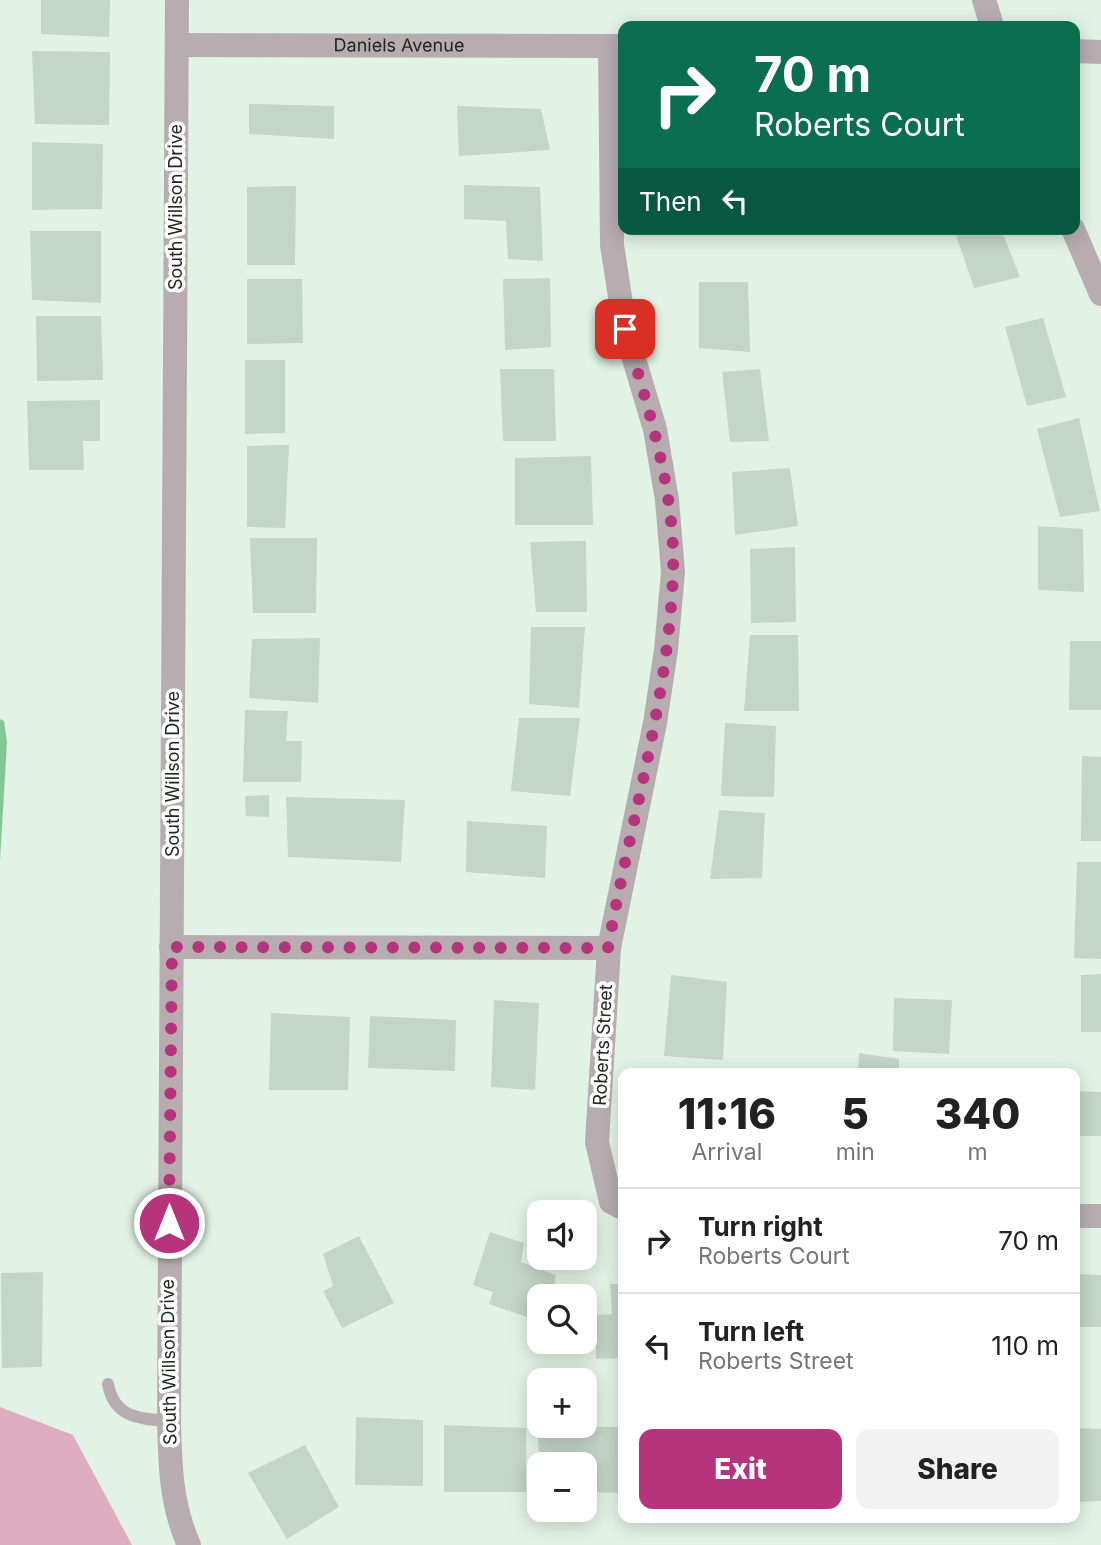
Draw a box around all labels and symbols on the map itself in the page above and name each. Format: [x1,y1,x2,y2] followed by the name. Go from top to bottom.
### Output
[334,34,464,56] street label: Daniels Avenue
[165,124,186,290] street label: South Willson Drive
[595,299,655,359] pin
[162,691,183,857] street label: South Willson Drive
[589,984,616,1106] street label: Roberts Street
[132,1186,206,1260] position arrow
[157,1279,180,1445] street label: South Willson Drive

